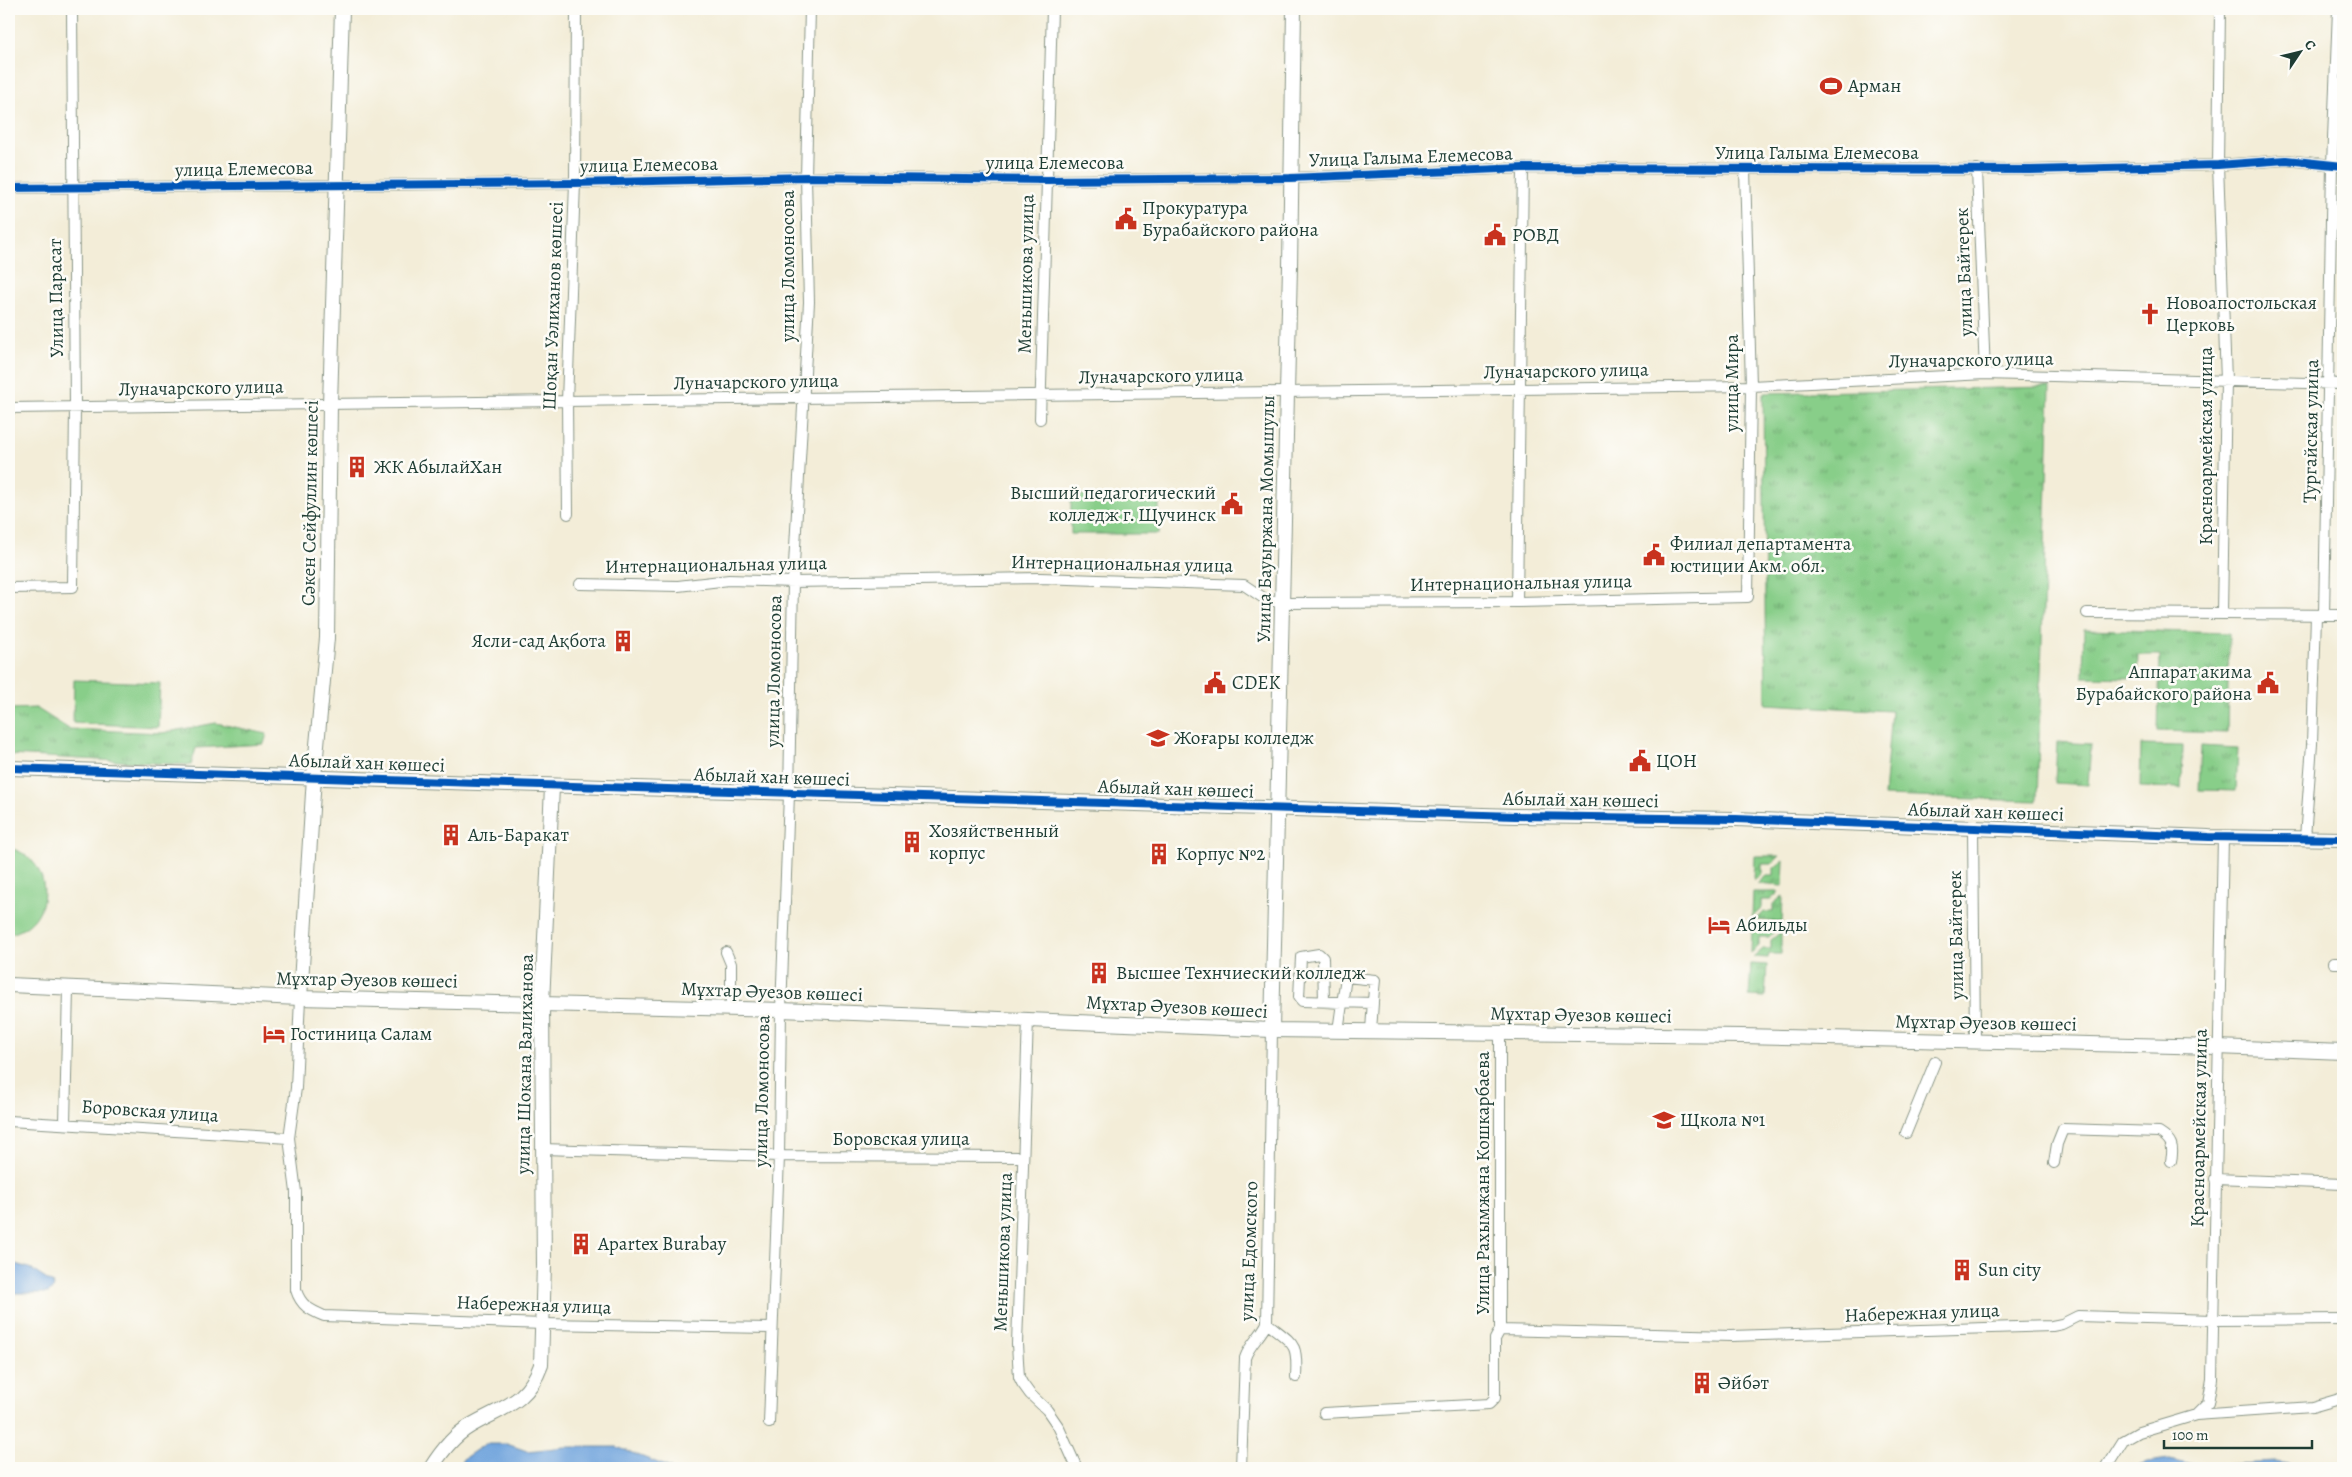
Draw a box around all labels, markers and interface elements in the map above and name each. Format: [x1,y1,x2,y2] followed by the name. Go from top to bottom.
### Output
[2274,28,2324,78] north arrow
[2300,36,2321,54] text: С
[1818,73,1844,99] sports icon: Арман
[1847,73,1901,99] place label: Арман
[1309,140,1514,174] street label: Улица Галыма Елемесова
[1715,140,1919,166] street label: Улица Галыма Елемесова
[985,150,1124,176] street label: улица Елемесова
[579,151,719,179] street label: улица Елемесова
[174,155,314,183] street label: улица Елемесова
[775,190,801,343] street label: улица Ломоносова
[1012,194,1040,354] street label: Меньшикова улица
[1142,195,1319,243] place label: Прокуратура Бурабайского района
[536,201,570,411] street label: Шоқан Уәлиханов көшесі
[1113,206,1139,232] public building icon: Прокуратура Бурабайского района
[1949,207,1979,338] street label: улица Байтерек
[1482,222,1508,248] public building icon: РОВД
[1512,222,1559,248] place label: РОВД
[42,238,70,358] street label: Улица Парасат
[2166,290,2317,338] place label: Новоапостольская Церковь
[2137,301,2163,327] church icon: Новоапостольская Церковь
[1719,334,1745,433] street label: улица Мира
[1888,346,2054,374] street label: Луначарского улица
[2193,346,2219,545] street label: Красноармейская улица
[1483,357,1649,385] street label: Луначарского улица
[2297,359,2325,503] street label: Тургайская улица
[1078,362,1244,390] street label: Луначарского улица
[673,368,839,396] street label: Луначарского улица
[118,374,284,402] street label: Луначарского улица
[1251,395,1281,643] street label: Улица Бауыржана Момышулы
[295,400,325,606] street label: Сәкен Сейфуллин көшесі
[344,454,370,480] building icon: ЖК АбылайХан
[374,454,502,480] place label: ЖК АбылайХан
[1010,480,1216,528] place label: Высший педагогический колледж г. Щучинск
[1219,491,1245,517] public building icon: Высший педагогический колледж г. Щучинск
[1670,531,1852,579] place label: Филиал департамента юстиции Акм. обл.
[1641,542,1667,568] public building icon: Филиал департамента юстиции Акм. обл.
[1011,549,1234,579] street label: Интернациональная улица
[605,550,828,580] street label: Интернациональная улица
[1410,568,1633,598] street label: Интернациональная улица
[760,594,788,748] street label: улица Ломоносова
[471,628,606,654] place label: Ясли-сад Ақбота
[610,628,636,654] building icon: Ясли-сад Ақбота
[2076,659,2252,707] place label: Аппарат акима Бурабайского района
[1202,670,1228,696] public building icon: CDEK
[1232,670,1280,696] place label: CDEK
[2255,670,2281,696] public building icon: Аппарат акима Бурабайского района
[1145,725,1171,751] school or university icon: Жоғары колледж
[1174,725,1314,751] place label: Жоғары колледж
[288,747,445,779] street label: Абылай хан көшесі
[1627,748,1653,774] public building icon: ЦОН
[1656,748,1697,774] place label: ЦОН
[693,761,850,793] street label: Абылай хан көшесі
[1097,773,1254,805] street label: Абылай хан көшесі
[1502,786,1659,814] street label: Абылай хан көшесі
[1907,796,2064,828] street label: Абылай хан көшесі
[929,818,1059,866] place label: Хозяйственный корпус
[438,822,464,848] building icon: Аль-Баракат
[467,822,570,848] place label: Аль-Баракат
[899,829,925,855] building icon: Хозяйственный корпус
[1146,841,1172,867] building icon: Корпус №2
[1176,841,1265,867] place label: Корпус №2
[1942,870,1970,1001] street label: улица Байтерек
[1706,912,1732,938] hotel icon: Абильды
[1735,912,1808,938] place label: Абильды
[510,953,540,1175] street label: улица Шокана Валиханова
[1086,960,1112,986] building icon: Высшее Технчиеский колледж
[1116,960,1366,986] place label: Высшее Технчиеский колледж
[276,965,458,995] street label: Мұхтар Әуезов көшесі
[681,976,863,1008] street label: Мұхтар Әуезов көшесі
[1085,989,1269,1025] street label: Мұхтар Әуезов көшесі
[1490,1000,1672,1030] street label: Мұхтар Әуезов көшесі
[1895,1008,2077,1038] street label: Мұхтар Әуезов көшесі
[748,1014,776,1168] street label: улица Ломоносова
[261,1021,287,1047] hotel icon: Гостиница Салам
[290,1021,432,1047] place label: Гостиница Салам
[2184,1028,2214,1228] street label: Красноармейская улица
[1470,1051,1496,1315] street label: Улица Рахымжана Кошкарбаева
[81,1093,220,1129] street label: Боровская улица
[1651,1107,1677,1133] school or university icon: Щкола №1
[1680,1107,1766,1133] place label: Щкола №1
[832,1126,970,1152] street label: Боровская улица
[987,1172,1019,1332] street label: Меньшикова улица
[1234,1181,1264,1322] street label: улица Едомского
[568,1231,594,1257] building icon: Apartex Burabay
[597,1231,727,1257] place label: Apartex Burabay
[1949,1257,1975,1283] building icon: Sun city
[1978,1257,2041,1283] place label: Sun city
[456,1289,612,1321] street label: Набережная улица
[1844,1297,2000,1329] street label: Набережная улица
[1689,1370,1715,1396] building icon: Әйбәт
[1718,1370,1769,1396] place label: Әйбәт
[2164,1417,2312,1449] scale bar
[2172,1425,2209,1445] text: 100 m

